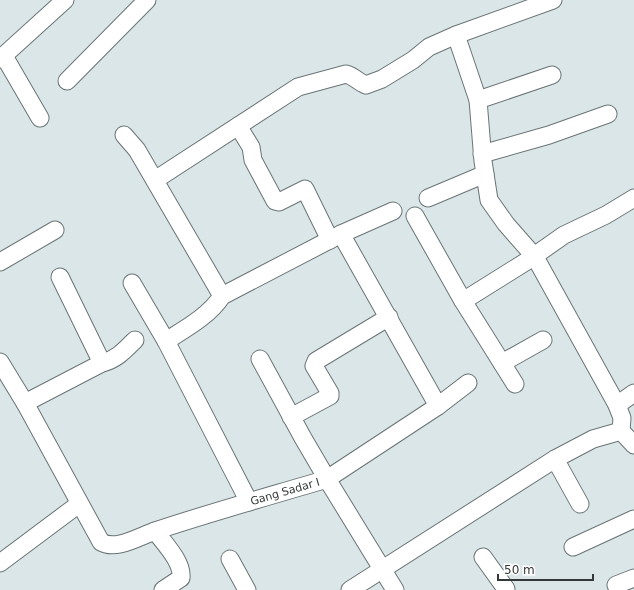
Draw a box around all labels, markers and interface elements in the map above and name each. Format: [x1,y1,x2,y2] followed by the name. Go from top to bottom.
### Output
[249,475,321,508] street label: Gang Sadar I
[498,556,593,582] scale bar
[504,563,535,577] text: 50 m

